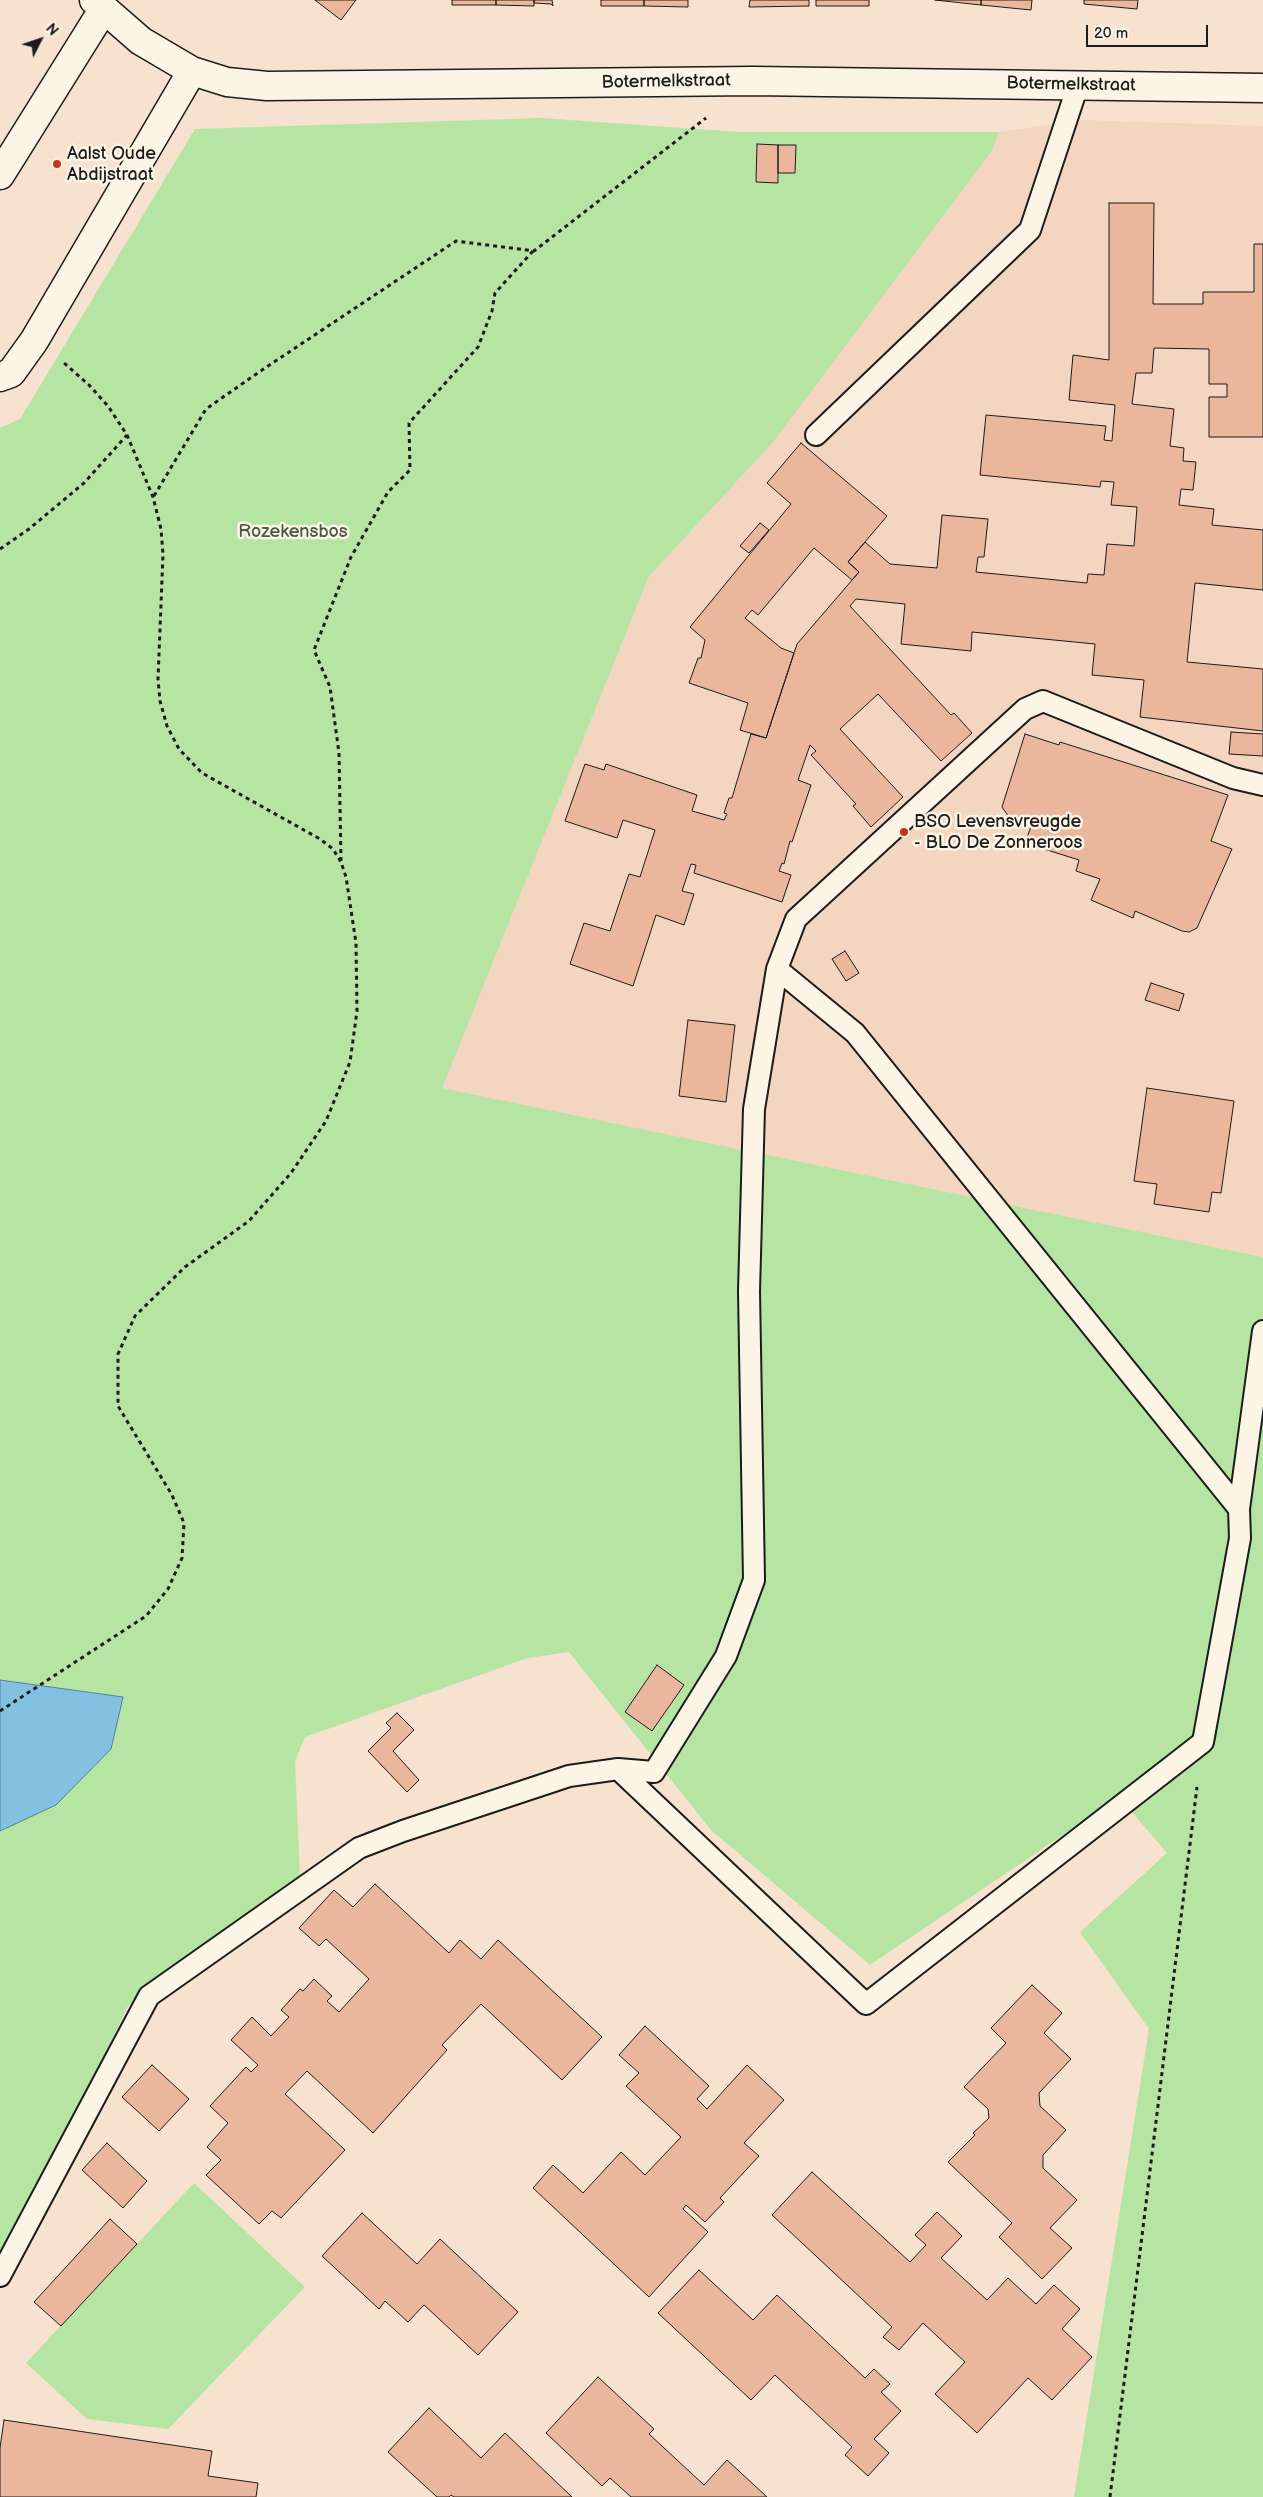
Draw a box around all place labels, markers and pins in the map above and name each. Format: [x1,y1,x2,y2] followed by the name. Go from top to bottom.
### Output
[67,143,156,186] place label: Aalst Oude Abdijstraat
[51,158,63,170] marker: Aalst Oude Abdijstraat
[914,811,1082,854] place label: BSO Levensvreugde - BLO De Zonneroos
[898,826,910,838] marker: BSO Levensvreugde - BLO De Zonneroos

